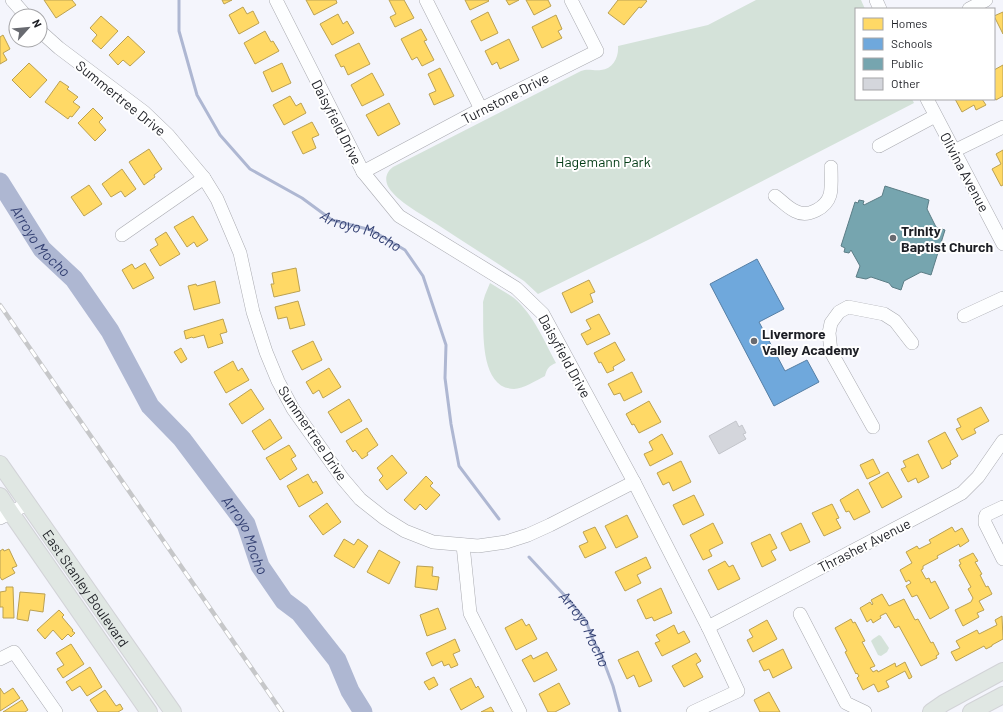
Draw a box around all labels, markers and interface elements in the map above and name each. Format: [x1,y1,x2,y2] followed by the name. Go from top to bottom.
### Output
[8,8,48,48] north arrow
[855,8,995,100] legend
[891,16,928,30] text: Homes
[30,17,45,29] text: N
[891,36,932,50] text: Schools
[891,56,923,70] text: Public
[73,57,169,139] street label: Summertree Drive
[459,69,551,127] street label: Turnstone Drive
[891,76,921,90] text: Other
[308,77,366,167] street label: Daisyfield Drive
[937,129,993,215] street label: Olivina Avenue
[555,153,651,170] park label: Hagemann Park
[8,202,74,280] water label: Arroyo Mocho
[317,206,405,255] water label: Arroyo Mocho
[901,222,993,255] place label: Trinity Baptist Church
[888,233,898,243] marker: Trinity Baptist Church
[535,311,595,401] street label: Daisyfield Drive
[762,325,859,358] place label: Livermore Valley Academy
[749,336,759,346] marker: Livermore Valley Academy
[275,382,351,484] street label: Summertree Drive
[219,492,272,578] water label: Arroyo Mocho
[815,514,913,576] street label: Thrasher Avenue
[40,526,133,650] street label: East Stanley Boulevard
[556,587,614,669] water label: Arroyo Mocho

